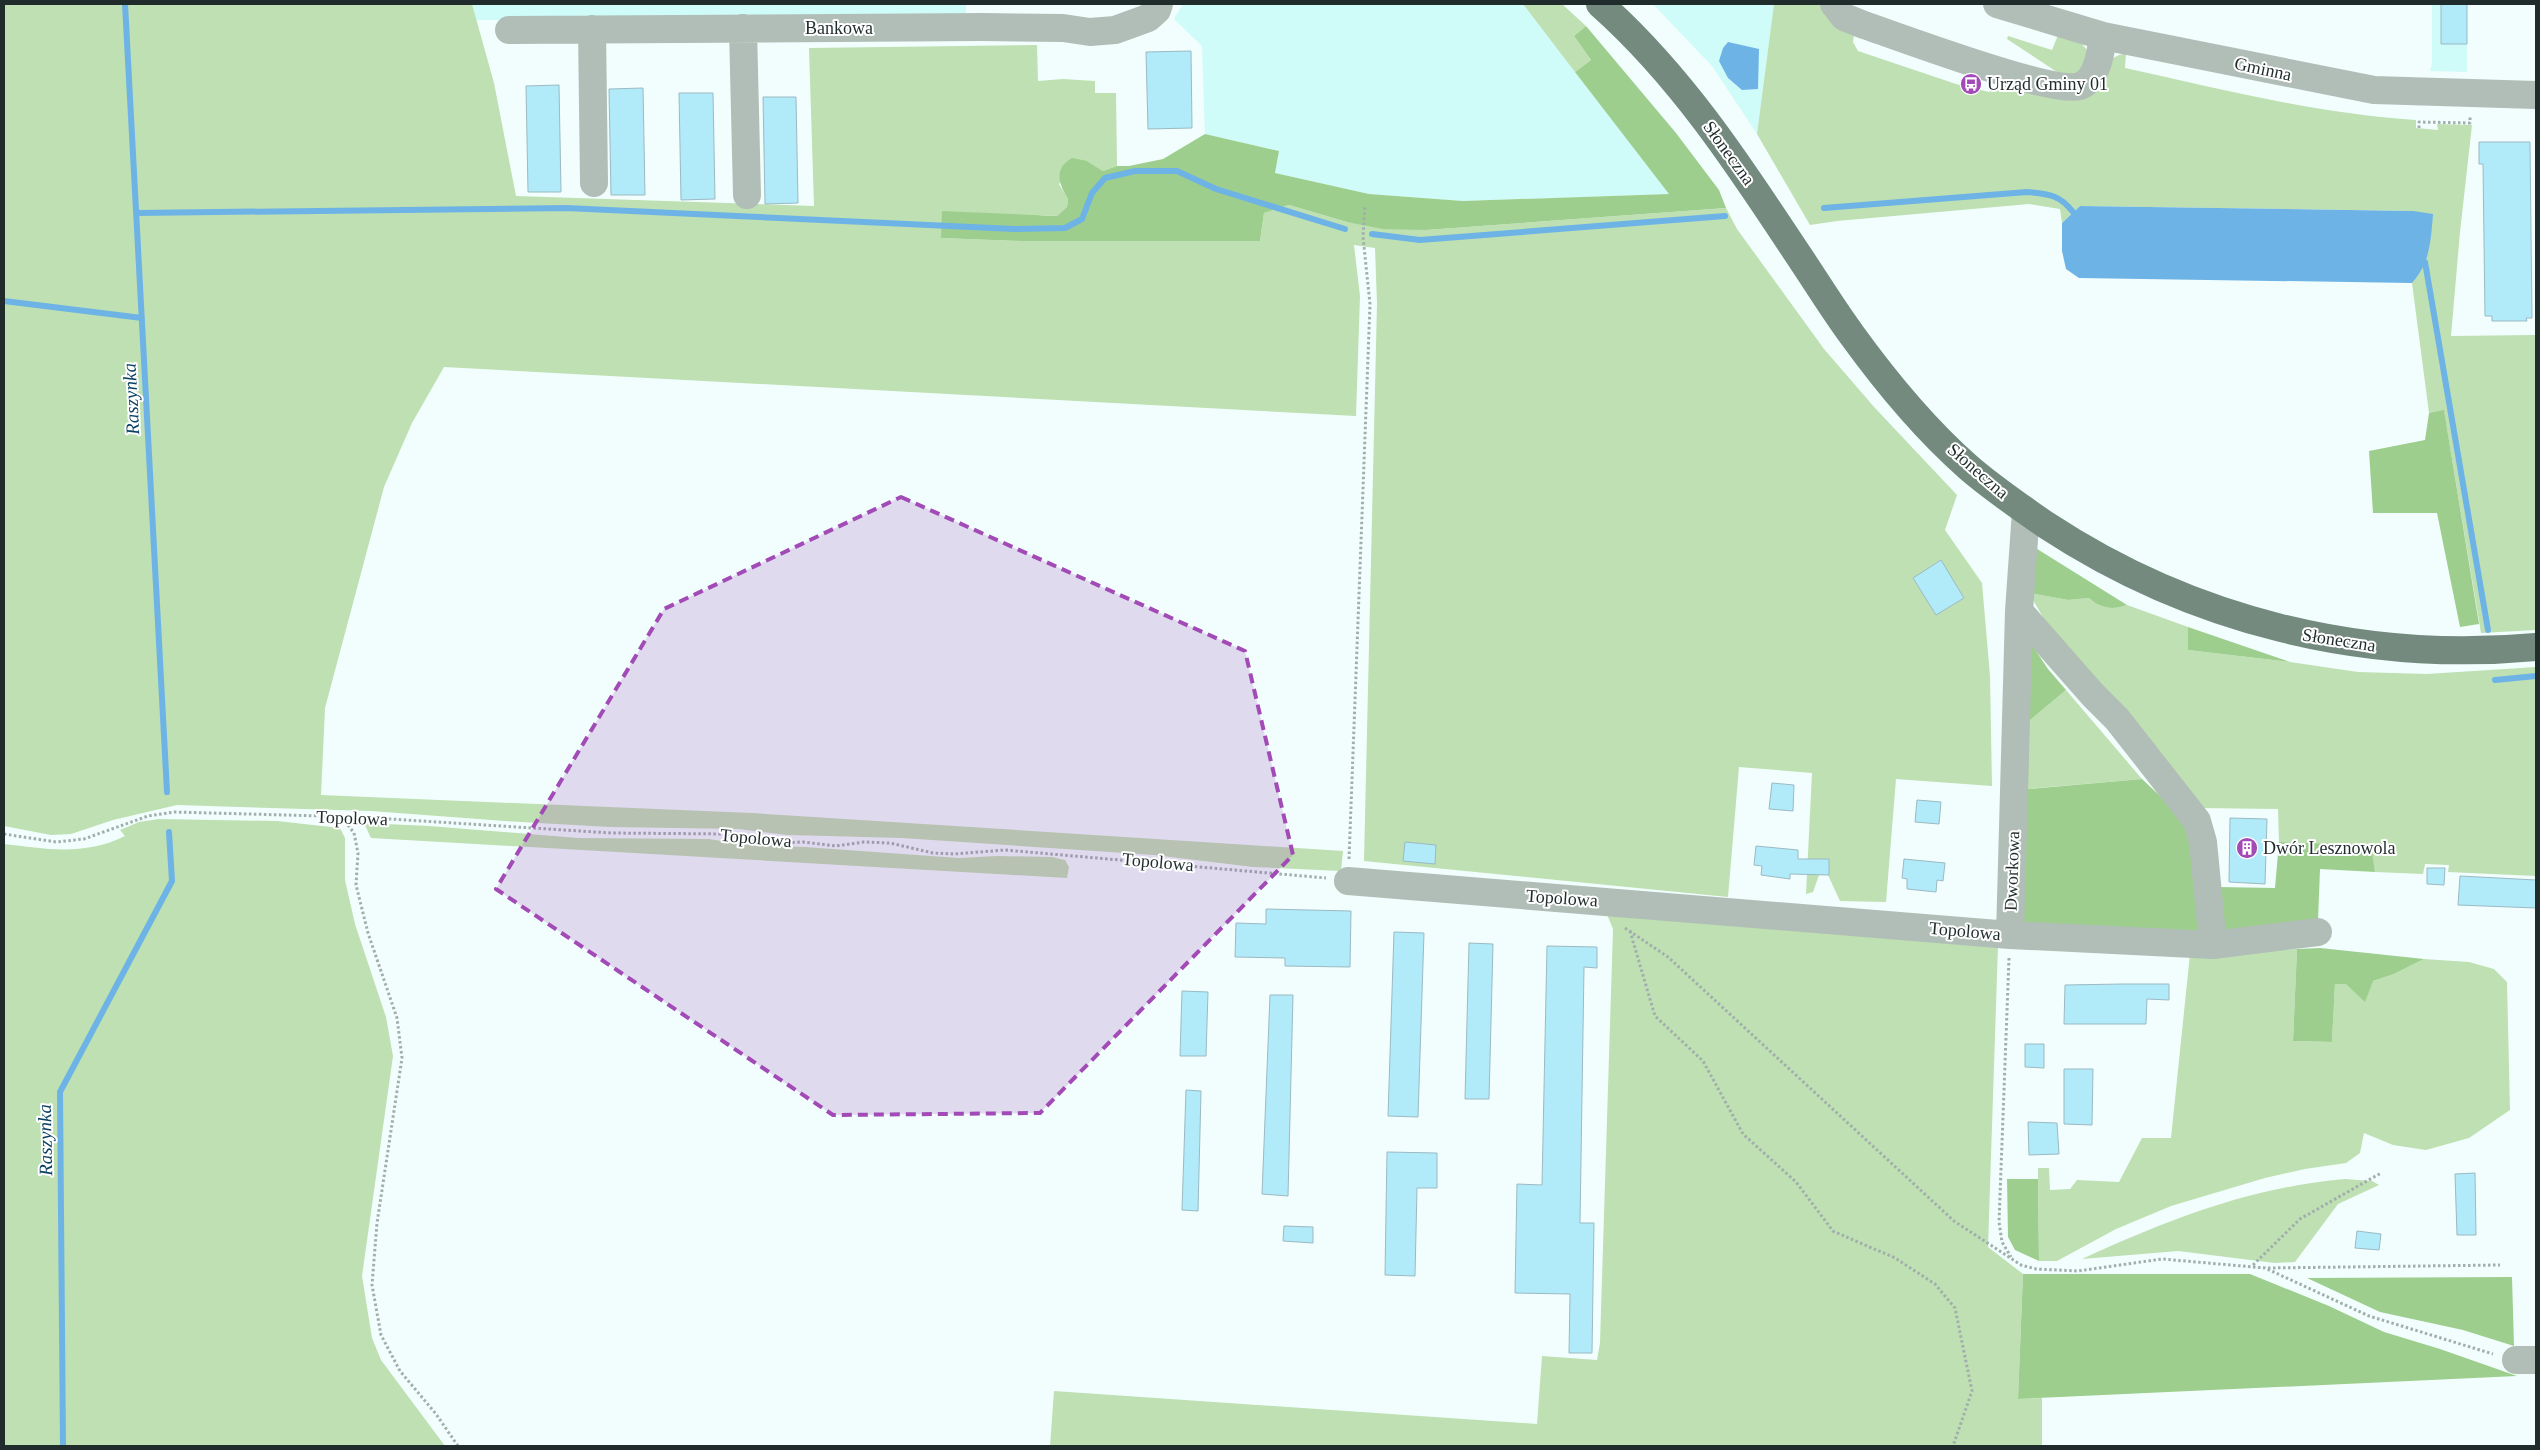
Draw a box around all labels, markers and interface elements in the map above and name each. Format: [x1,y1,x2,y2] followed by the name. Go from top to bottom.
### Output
[805,18,873,38] street label: Bankowa
[2233,53,2293,85] street label: Gminna
[1959,72,1983,96] bus stop icon: Urząd Gminy 01
[1987,74,2108,94] place label: Urząd Gminy 01
[1699,117,1759,189] street label: Słoneczna
[119,363,143,436] water label: Raszynka
[1944,439,2012,503] street label: Słoneczna
[2301,624,2377,656] street label: Słoneczna
[316,807,388,829] street label: Topolowa
[719,825,793,851] street label: Topolowa
[2001,831,2023,911] street label: Dworkowa
[2235,836,2259,860] building icon: Dwór Lesznowola
[2263,838,2395,858] place label: Dwór Lesznowola
[1121,849,1195,875] street label: Topolowa
[1526,886,1598,910] street label: Topolowa
[1928,918,2002,944] street label: Topolowa
[34,1104,56,1177] water label: Raszynka

